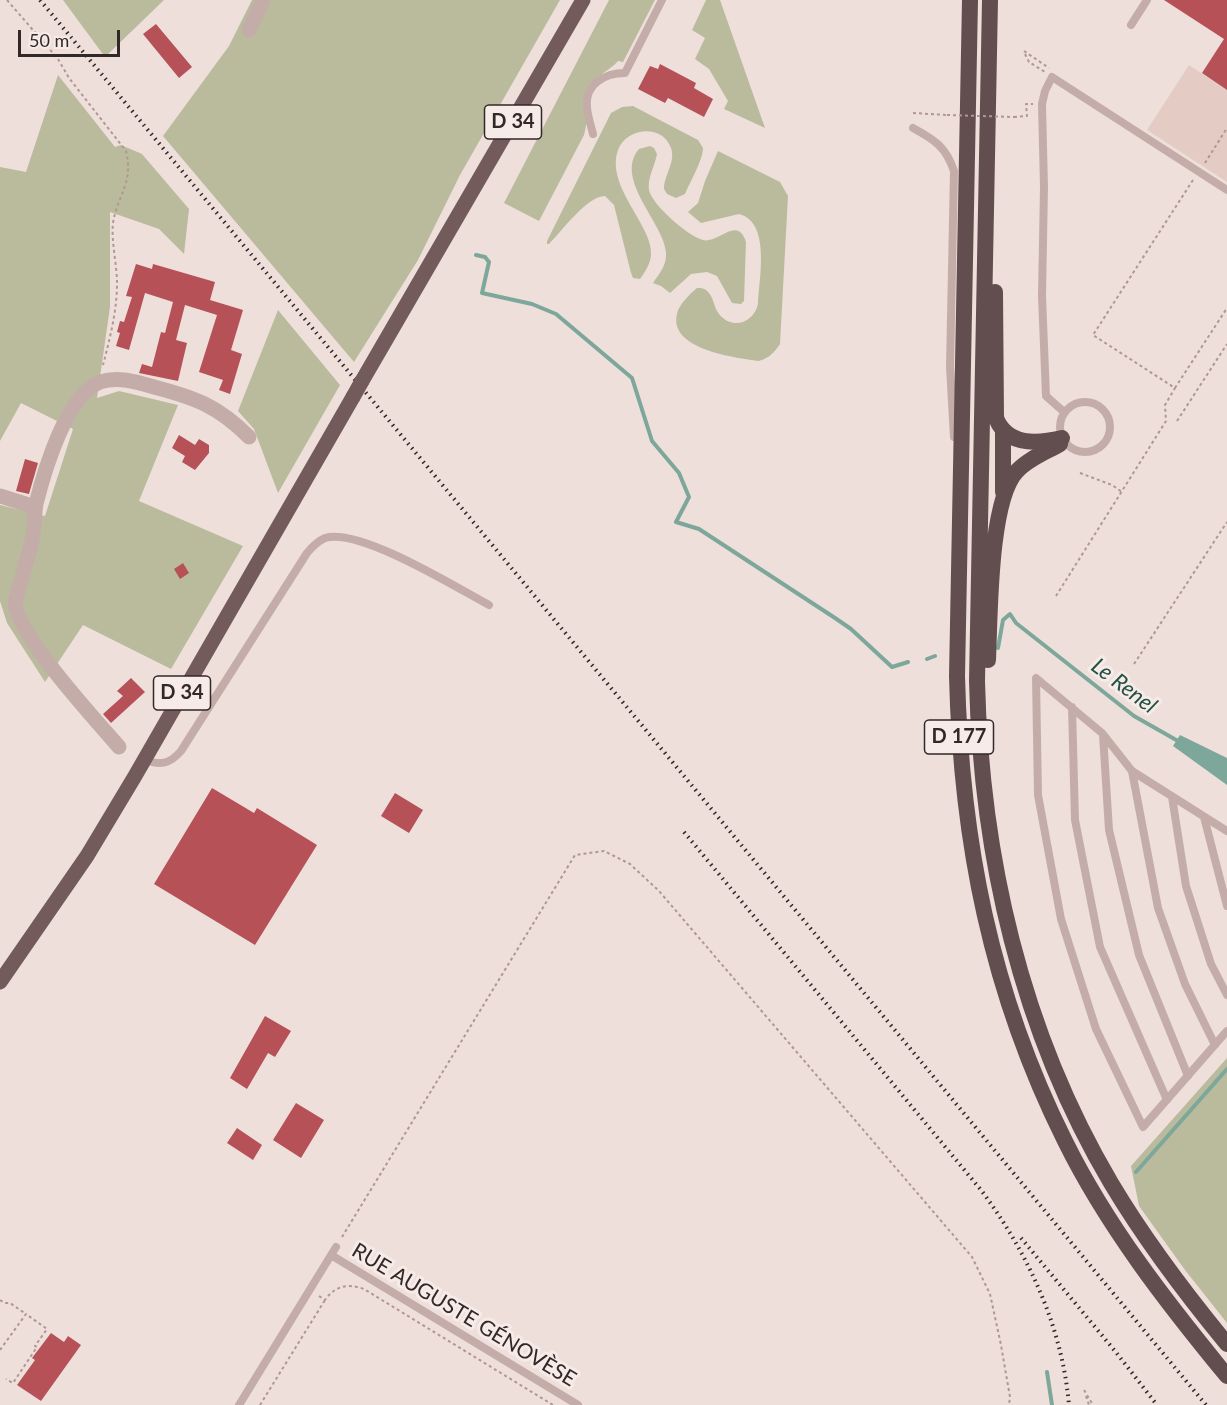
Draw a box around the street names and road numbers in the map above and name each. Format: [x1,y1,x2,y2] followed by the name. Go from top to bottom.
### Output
[484,105,542,139] road number: D 34
[154,676,210,710] road number: D 34
[924,720,994,754] road number: D 177
[347,1238,581,1392] street label: RUE AUGUSTE GÉNOVÈSE

